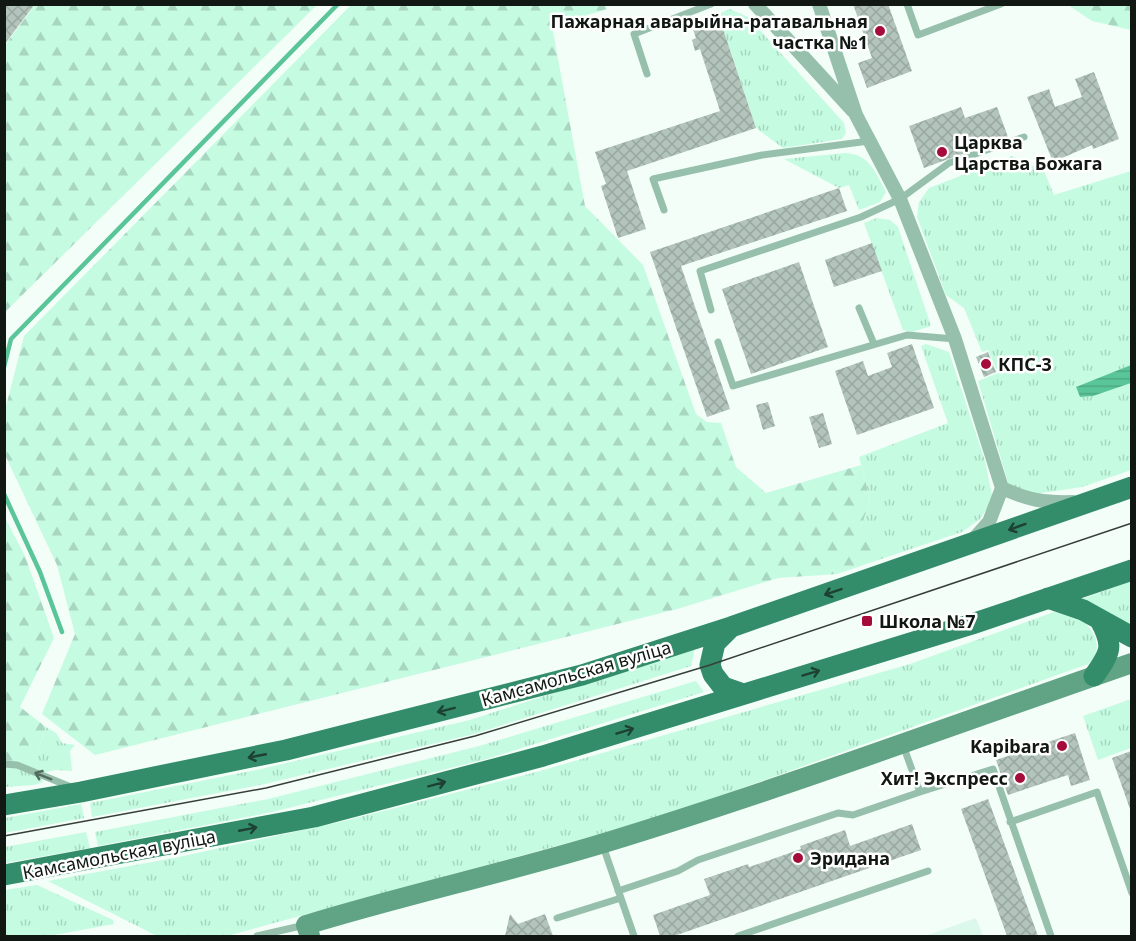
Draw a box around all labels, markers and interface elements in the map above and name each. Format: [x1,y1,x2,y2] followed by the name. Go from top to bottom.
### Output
[550,9,868,54] place label: Пажарная аварыйна-ратавальная частка №1
[873,24,887,38] marker: Пажарная аварыйна-ратавальная частка №1
[954,130,1103,175] place label: Царква Царства Божага
[935,145,949,159] marker: Царква Царства Божага
[998,352,1052,376] place label: КПС-3
[979,357,993,371] marker: КПС-3
[1008,522,1027,533] one-way arrow
[824,587,843,598] one-way arrow
[879,609,976,633] place label: Школа №7
[860,614,874,628] marker: Школа №7
[478,634,674,712] street label: Камсамольская вуліца
[801,667,820,678] one-way arrow
[437,704,456,716] one-way arrow
[615,725,634,736] one-way arrow
[970,734,1050,758] place label: Kapibara
[1055,739,1069,753] marker: Kapibara
[247,751,267,762] one-way arrow
[881,766,1008,790] place label: Хит! Экспресс
[35,770,53,781] one-way arrow
[1013,771,1027,785] marker: Хит! Экспресс
[427,778,446,789] one-way arrow
[20,823,218,885] street label: Камсамольская вуліца
[237,823,257,834] one-way arrow
[810,846,890,870] place label: Эридана
[791,851,805,865] marker: Эридана

